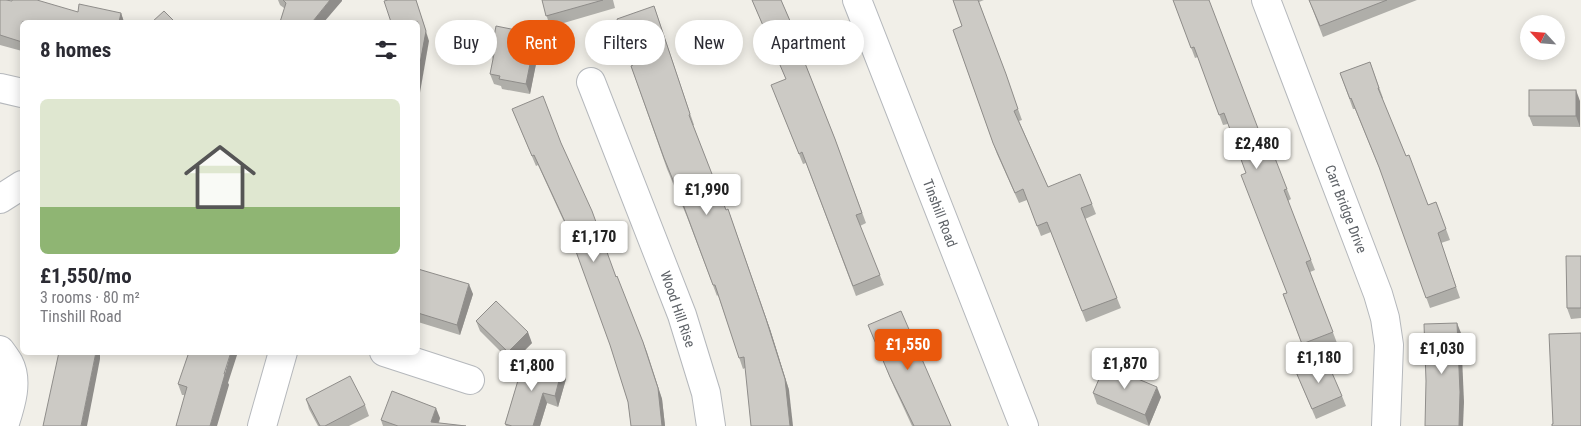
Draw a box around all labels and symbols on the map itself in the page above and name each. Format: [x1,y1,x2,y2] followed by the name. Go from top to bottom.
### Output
[1520,15,1565,60] north arrow
[1216,128,1298,170] pin: £2,480
[1322,163,1370,256] street label: Carr Bridge Drive
[666,174,748,216] pin: £1,990
[920,177,960,249] street label: Tinshill Road
[553,220,635,263] pin: £1,170
[657,269,699,350] street label: Wood Hill Rise
[867,328,949,371] pin: £1,550
[1401,332,1483,375] pin: £1,030
[1278,342,1360,384] pin: £1,180
[1084,348,1166,390] pin: £1,870
[491,350,573,392] pin: £1,800

